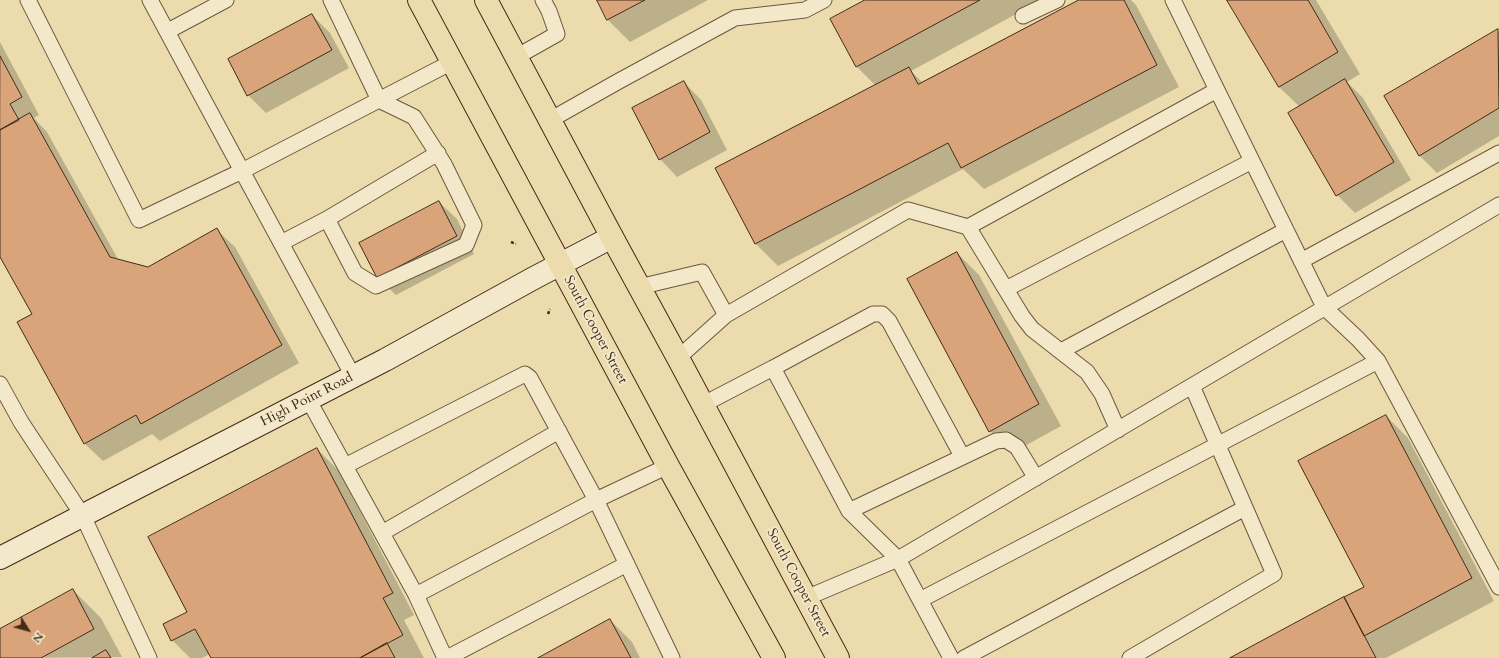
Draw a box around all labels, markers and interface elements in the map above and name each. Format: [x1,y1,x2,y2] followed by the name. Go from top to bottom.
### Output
[559,273,631,387] street label: South Cooper Street
[258,369,356,431] street label: High Point Road
[762,526,834,640] street label: South Cooper Street
[8,610,48,650] north arrow
[29,629,47,646] text: N

